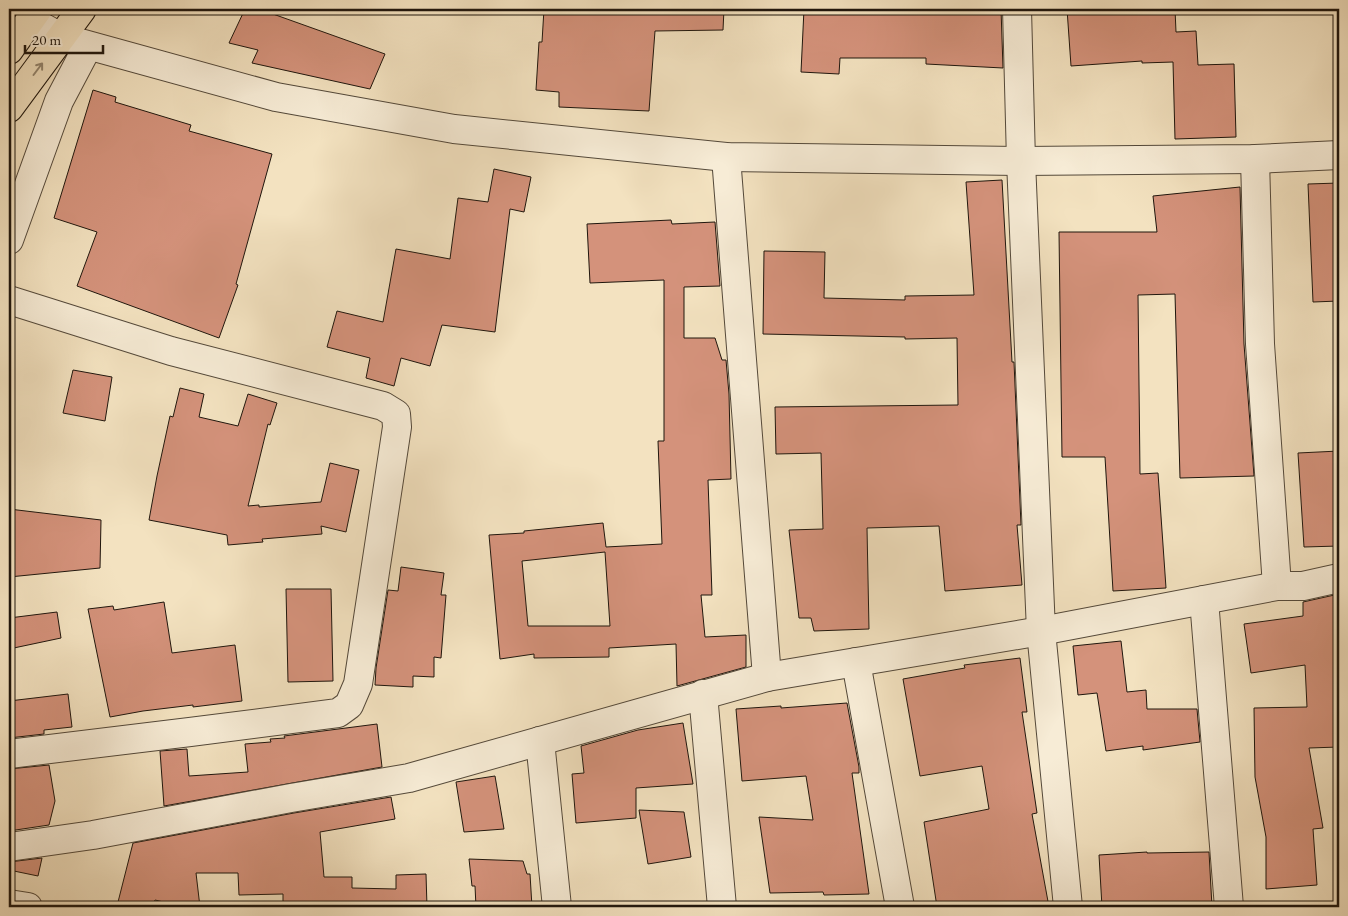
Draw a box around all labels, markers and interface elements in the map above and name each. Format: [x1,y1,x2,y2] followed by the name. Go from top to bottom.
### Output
[25,22,102,54] scale bar
[32,30,61,49] text: 20 m
[33,62,43,76] one-way arrow

